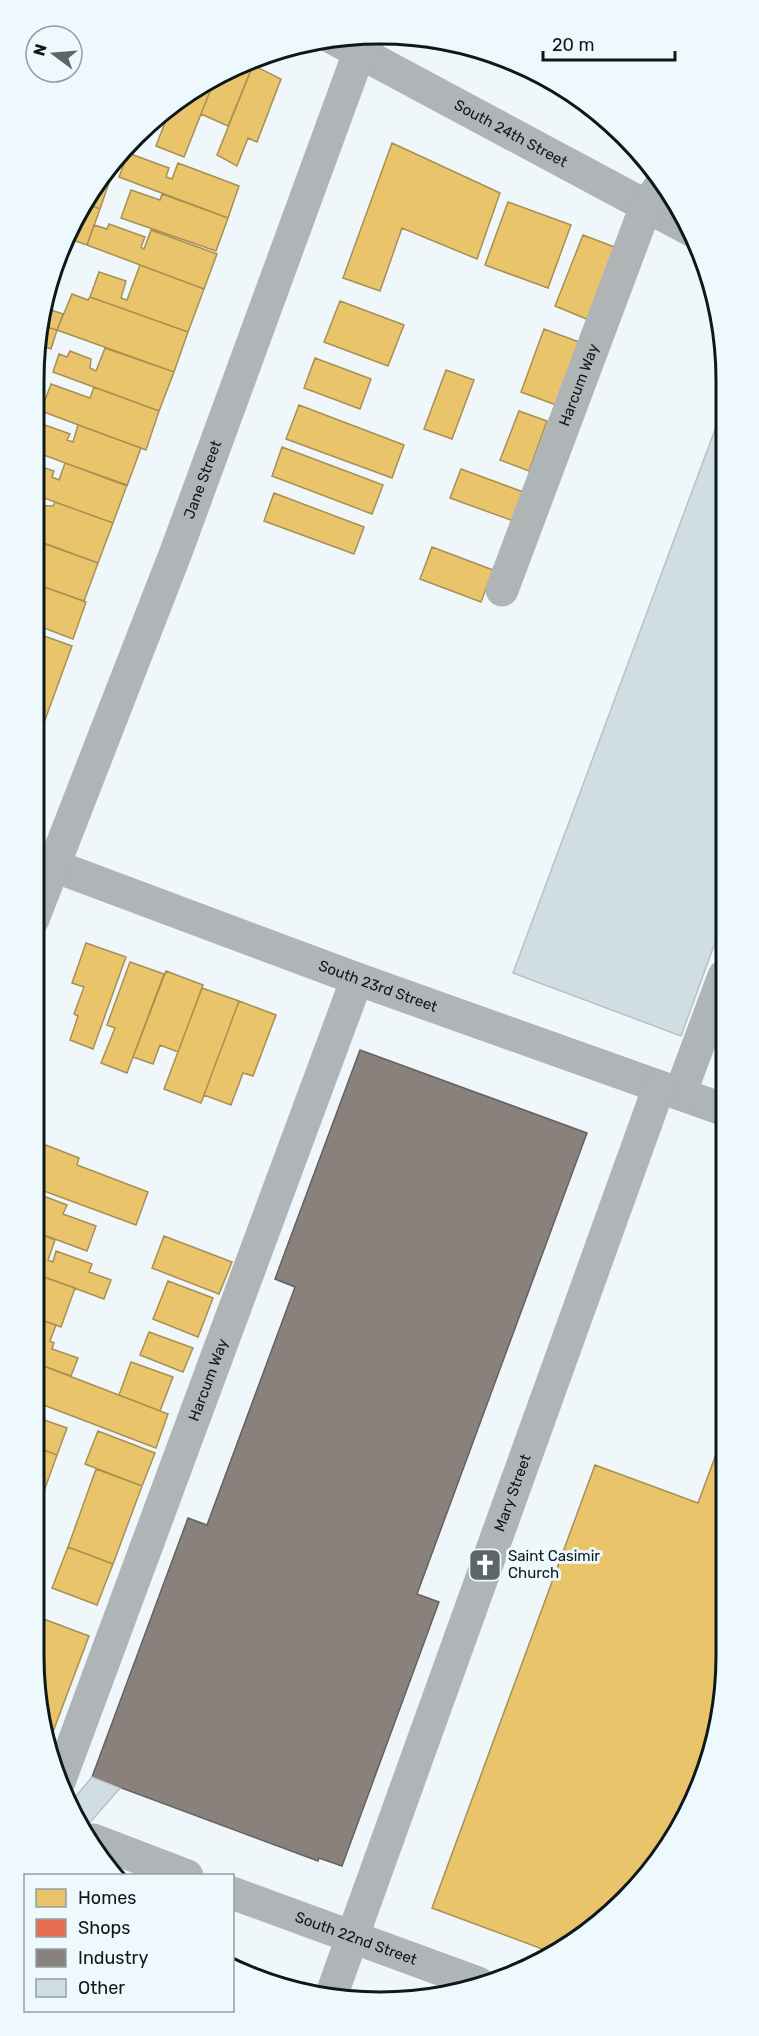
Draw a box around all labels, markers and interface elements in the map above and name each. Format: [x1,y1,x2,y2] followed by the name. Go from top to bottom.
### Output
[24,24,84,84] north arrow
[543,24,675,62] scale bar
[552,34,594,56] text: 20 m
[29,42,51,58] text: N
[451,96,571,171] street label: South 24th Street
[555,341,603,429] street label: Harcum Way
[180,438,225,521] street label: Jane Street
[316,956,440,1016] street label: South 23rd Street
[185,1336,232,1424] street label: Harcum Way
[490,1452,535,1534] street label: Mary Street
[467,1547,503,1583] church icon: Saint Casimir Church
[508,1547,600,1582] place label: Saint Casimir Church
[24,1874,234,2012] legend
[78,1887,136,1909] text: Homes
[293,1908,419,1969] street label: South 22nd Street
[78,1917,130,1939] text: Shops
[78,1947,148,1969] text: Industry
[78,1977,125,1999] text: Other

